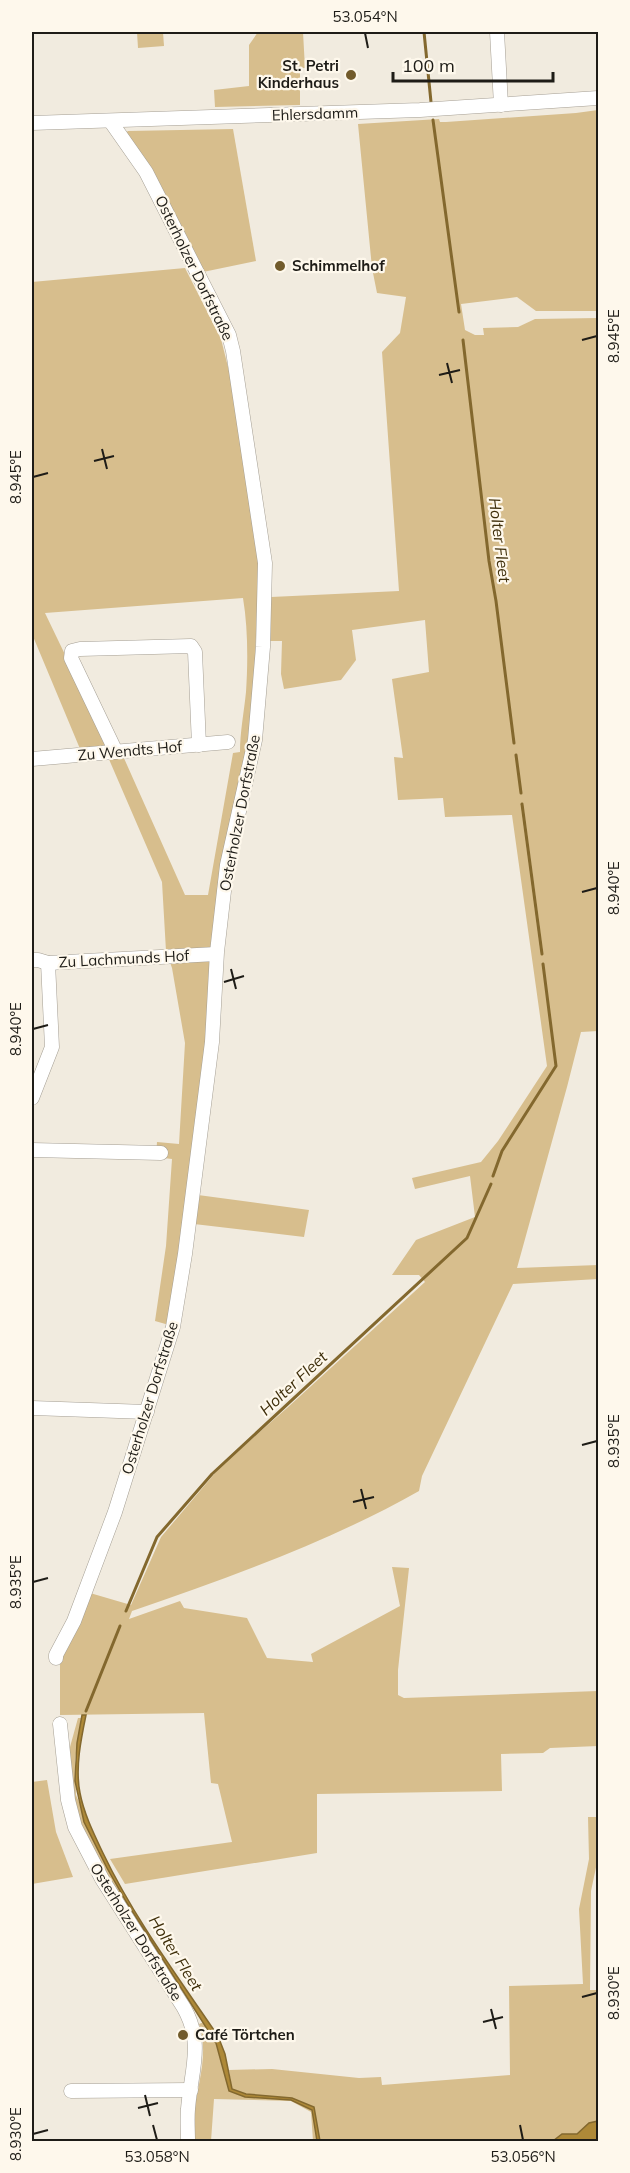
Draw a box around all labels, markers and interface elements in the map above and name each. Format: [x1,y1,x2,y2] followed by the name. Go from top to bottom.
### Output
[332,7,398,26] text: 53.054°N
[393,45,554,83] scale bar
[402,54,455,77] text: 100 m
[258,56,339,92] place label: St. Petri Kinderhaus
[344,68,358,82] marker: St. Petri Kinderhaus
[271,102,359,125] street label: Ehlersdamm
[151,192,238,343] street label: Osterholzer Dorfstraße
[292,256,385,275] place label: Schimmelhof
[273,259,287,273] marker: Schimmelhof
[604,309,623,363] text: 8.945°E
[6,450,25,504] text: 8.945°E
[485,496,515,584] water label: Holter Fleet
[215,733,264,893] street label: Osterholzer Dorfstraße
[77,736,184,765] street label: Zu Wendts Hof
[604,861,623,915] text: 8.940°E
[58,946,191,971] street label: Zu Lachmunds Hof
[6,1002,25,1056] text: 8.940°E
[117,1319,182,1477] street label: Osterholzer Dorfstraße
[255,1346,331,1419] water label: Holter Fleet
[604,1414,623,1468] text: 8.935°E
[6,1555,25,1609] text: 8.935°E
[86,1859,187,2004] street label: Osterholzer Dorfstraße
[145,1912,207,1995] water label: Holter Fleet
[604,1966,623,2020] text: 8.930°E
[195,2025,295,2044] place label: Café Törtchen
[176,2028,190,2042] marker: Café Törtchen
[6,2107,25,2161] text: 8.930°E
[124,2147,190,2166] text: 53.058°N
[490,2147,556,2166] text: 53.056°N

